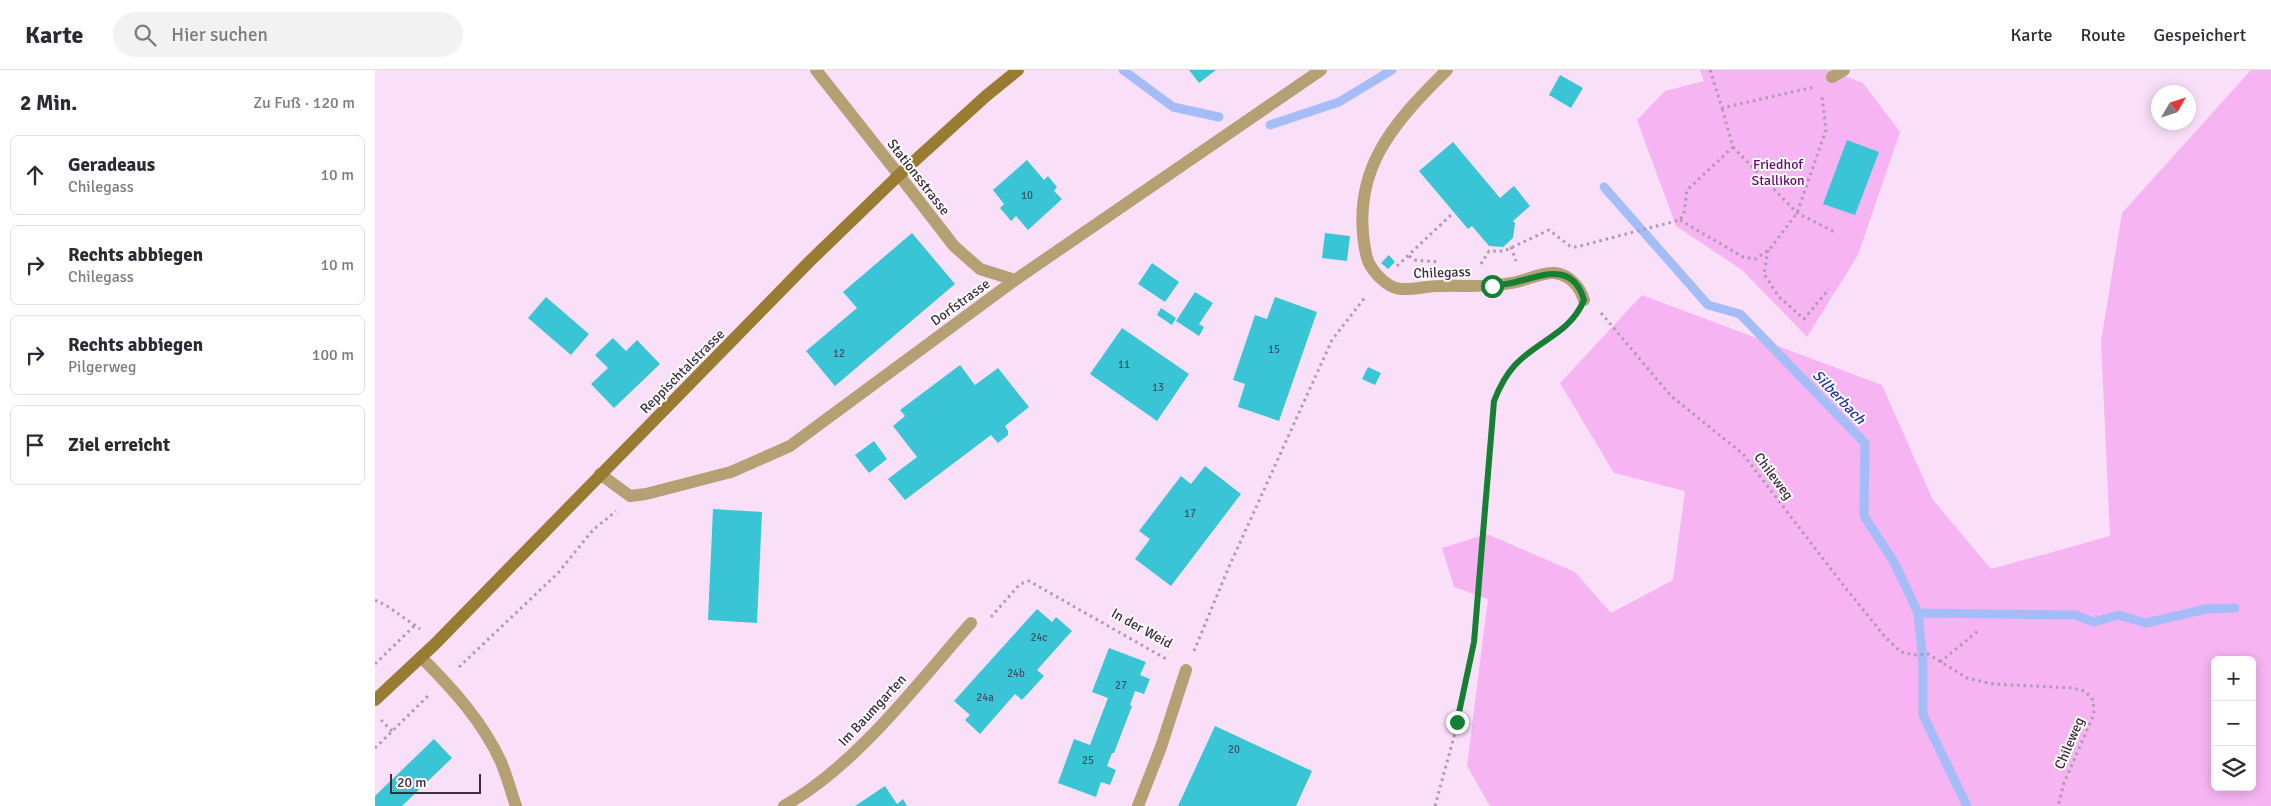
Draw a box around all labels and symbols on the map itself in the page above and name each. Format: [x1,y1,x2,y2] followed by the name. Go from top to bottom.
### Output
[2151,85,2196,130] north arrow
[884,136,954,219] street label: Stationsstrasse
[1751,156,1805,189] park label: Friedhof Stallikon
[1021,189,1033,202] house number: 10
[1413,263,1471,282] street label: Chilegass
[927,275,993,330] street label: Dorfstrasse
[1481,275,1504,298] route start
[636,325,728,417] street label: Reppischtalstrasse
[1268,343,1280,356] house number: 15
[833,347,845,360] house number: 12
[1118,358,1130,371] house number: 11
[1809,366,1870,428] water label: Silberbach
[1152,381,1164,394] house number: 13
[1750,449,1797,503] street label: Chileweg
[1184,507,1196,520] house number: 17
[1108,605,1175,652] street label: In der Weid
[1030,631,1048,644] house number: 24c
[1007,667,1025,680] house number: 24b
[835,671,910,750] street label: Im Baumgarten
[1115,679,1127,692] house number: 27
[976,691,994,704] house number: 24a
[1446,711,1469,734] route end
[2051,715,2088,772] street label: Chileweg
[1228,743,1240,756] house number: 20
[1082,754,1094,767] house number: 25
[390,771,481,794] scale bar

